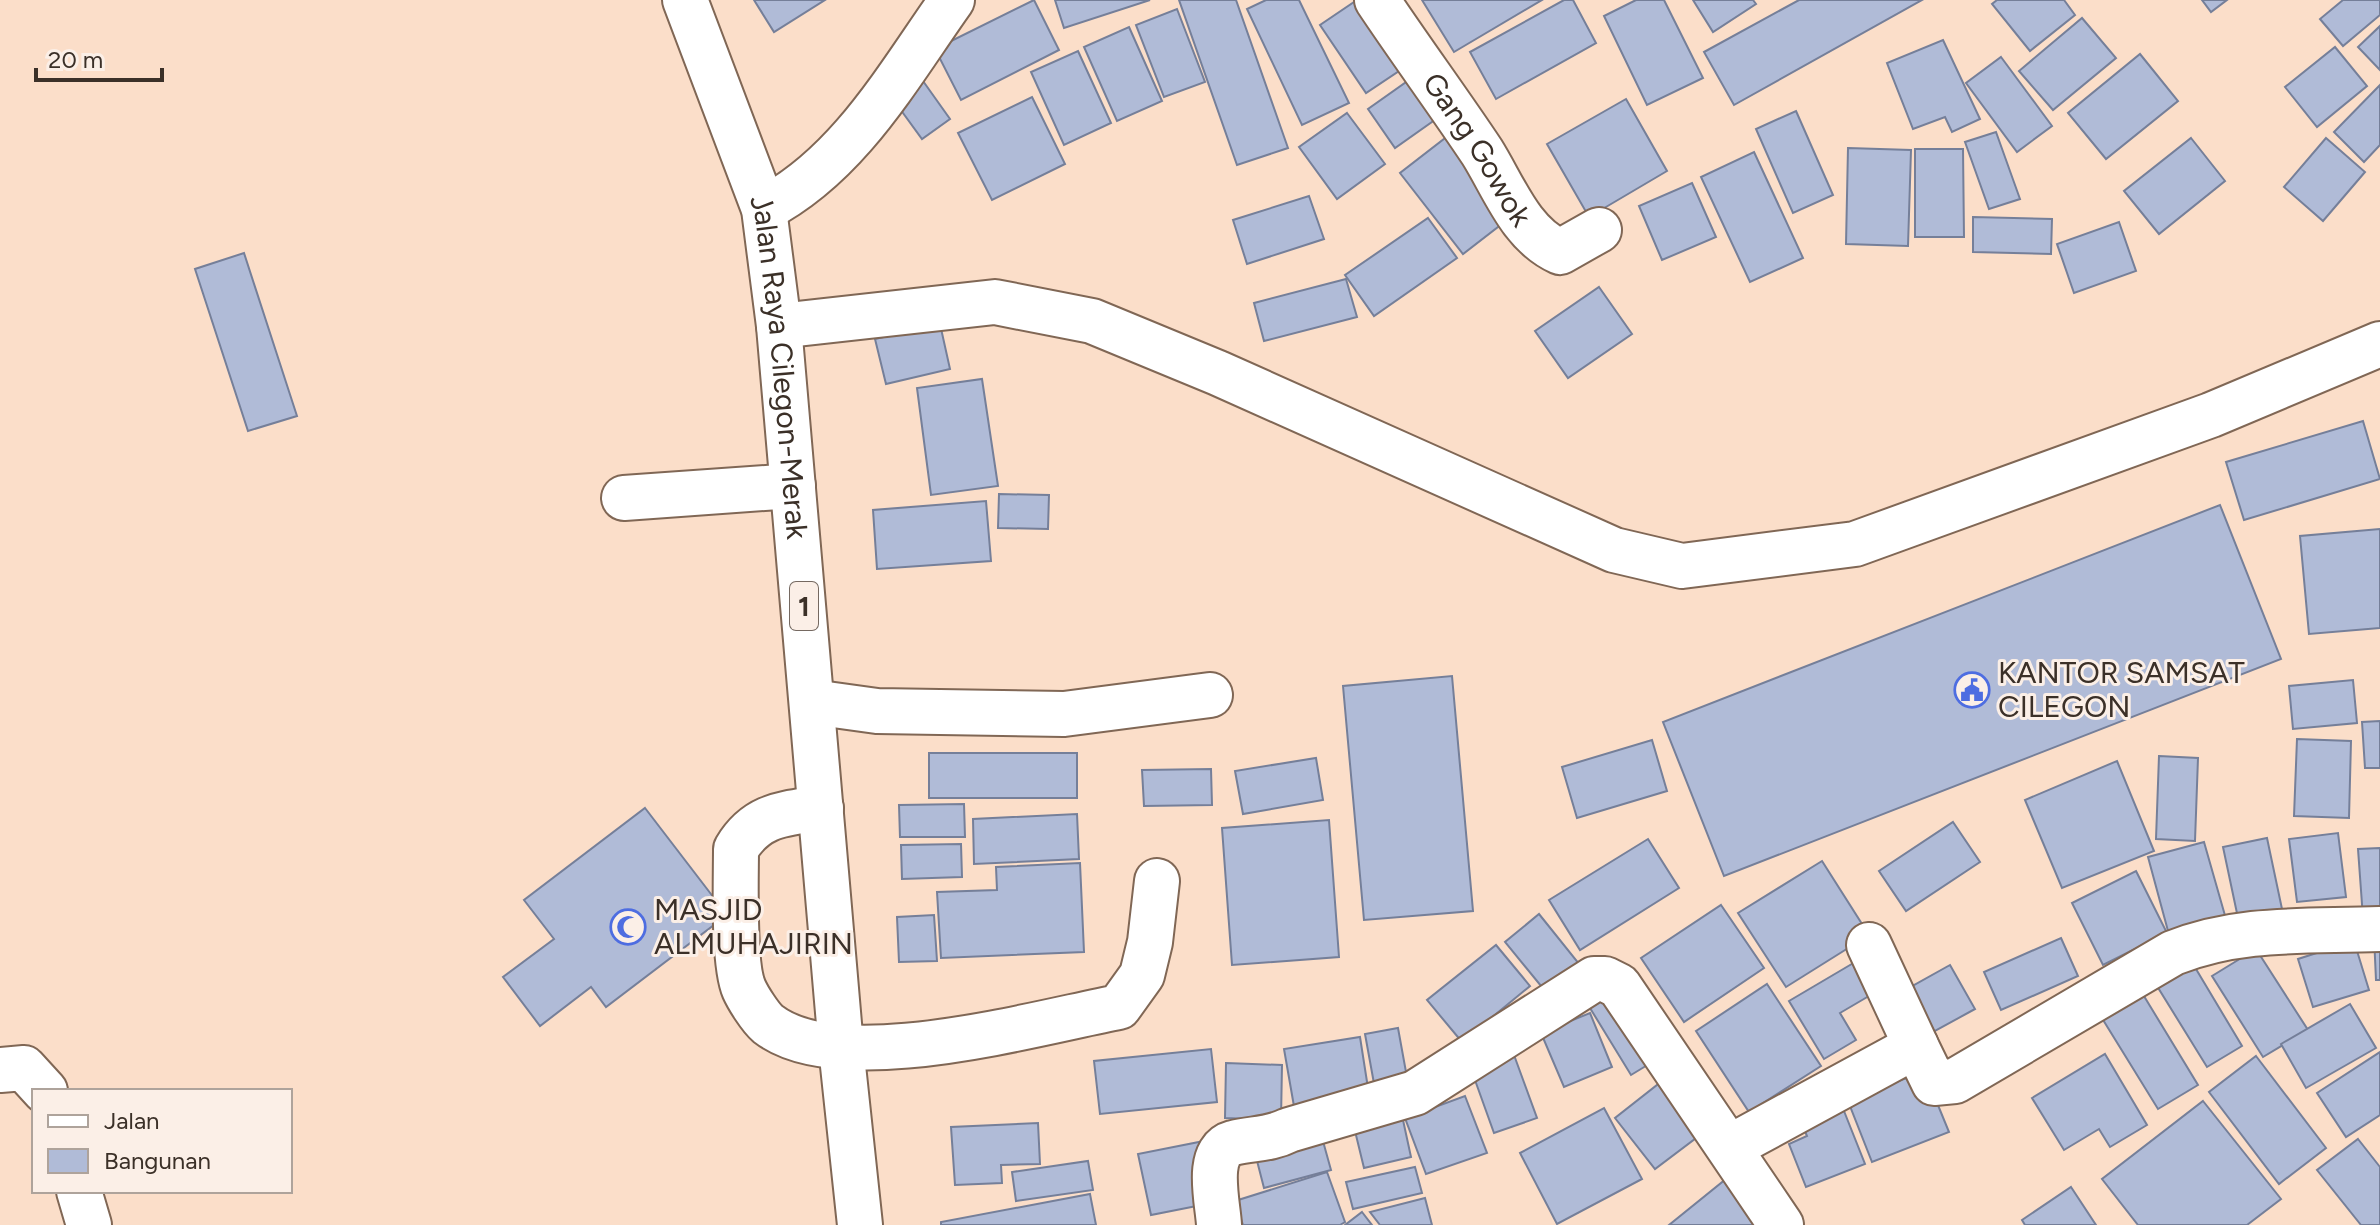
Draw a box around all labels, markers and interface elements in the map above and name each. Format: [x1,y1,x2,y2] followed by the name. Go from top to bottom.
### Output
[36,32,162,82] scale bar
[48,45,103,74] text: 20 m
[1415,65,1540,234] street label: Gang Gowok
[742,189,816,541] street label: Jalan Raya Cilegon-Merak
[790,582,818,630] road number: 1
[1998,654,2245,725] place label: KANTOR SAMSAT CILEGON
[1953,671,1991,709] public building icon: KANTOR SAMSAT CILEGON
[654,891,853,962] place label: MASJID ALMUHAJIRIN
[609,908,647,946] mosque icon: MASJID ALMUHAJIRIN
[32,1089,292,1193] legend
[104,1106,160,1135] text: Jalan
[104,1146,211,1175] text: Bangunan

